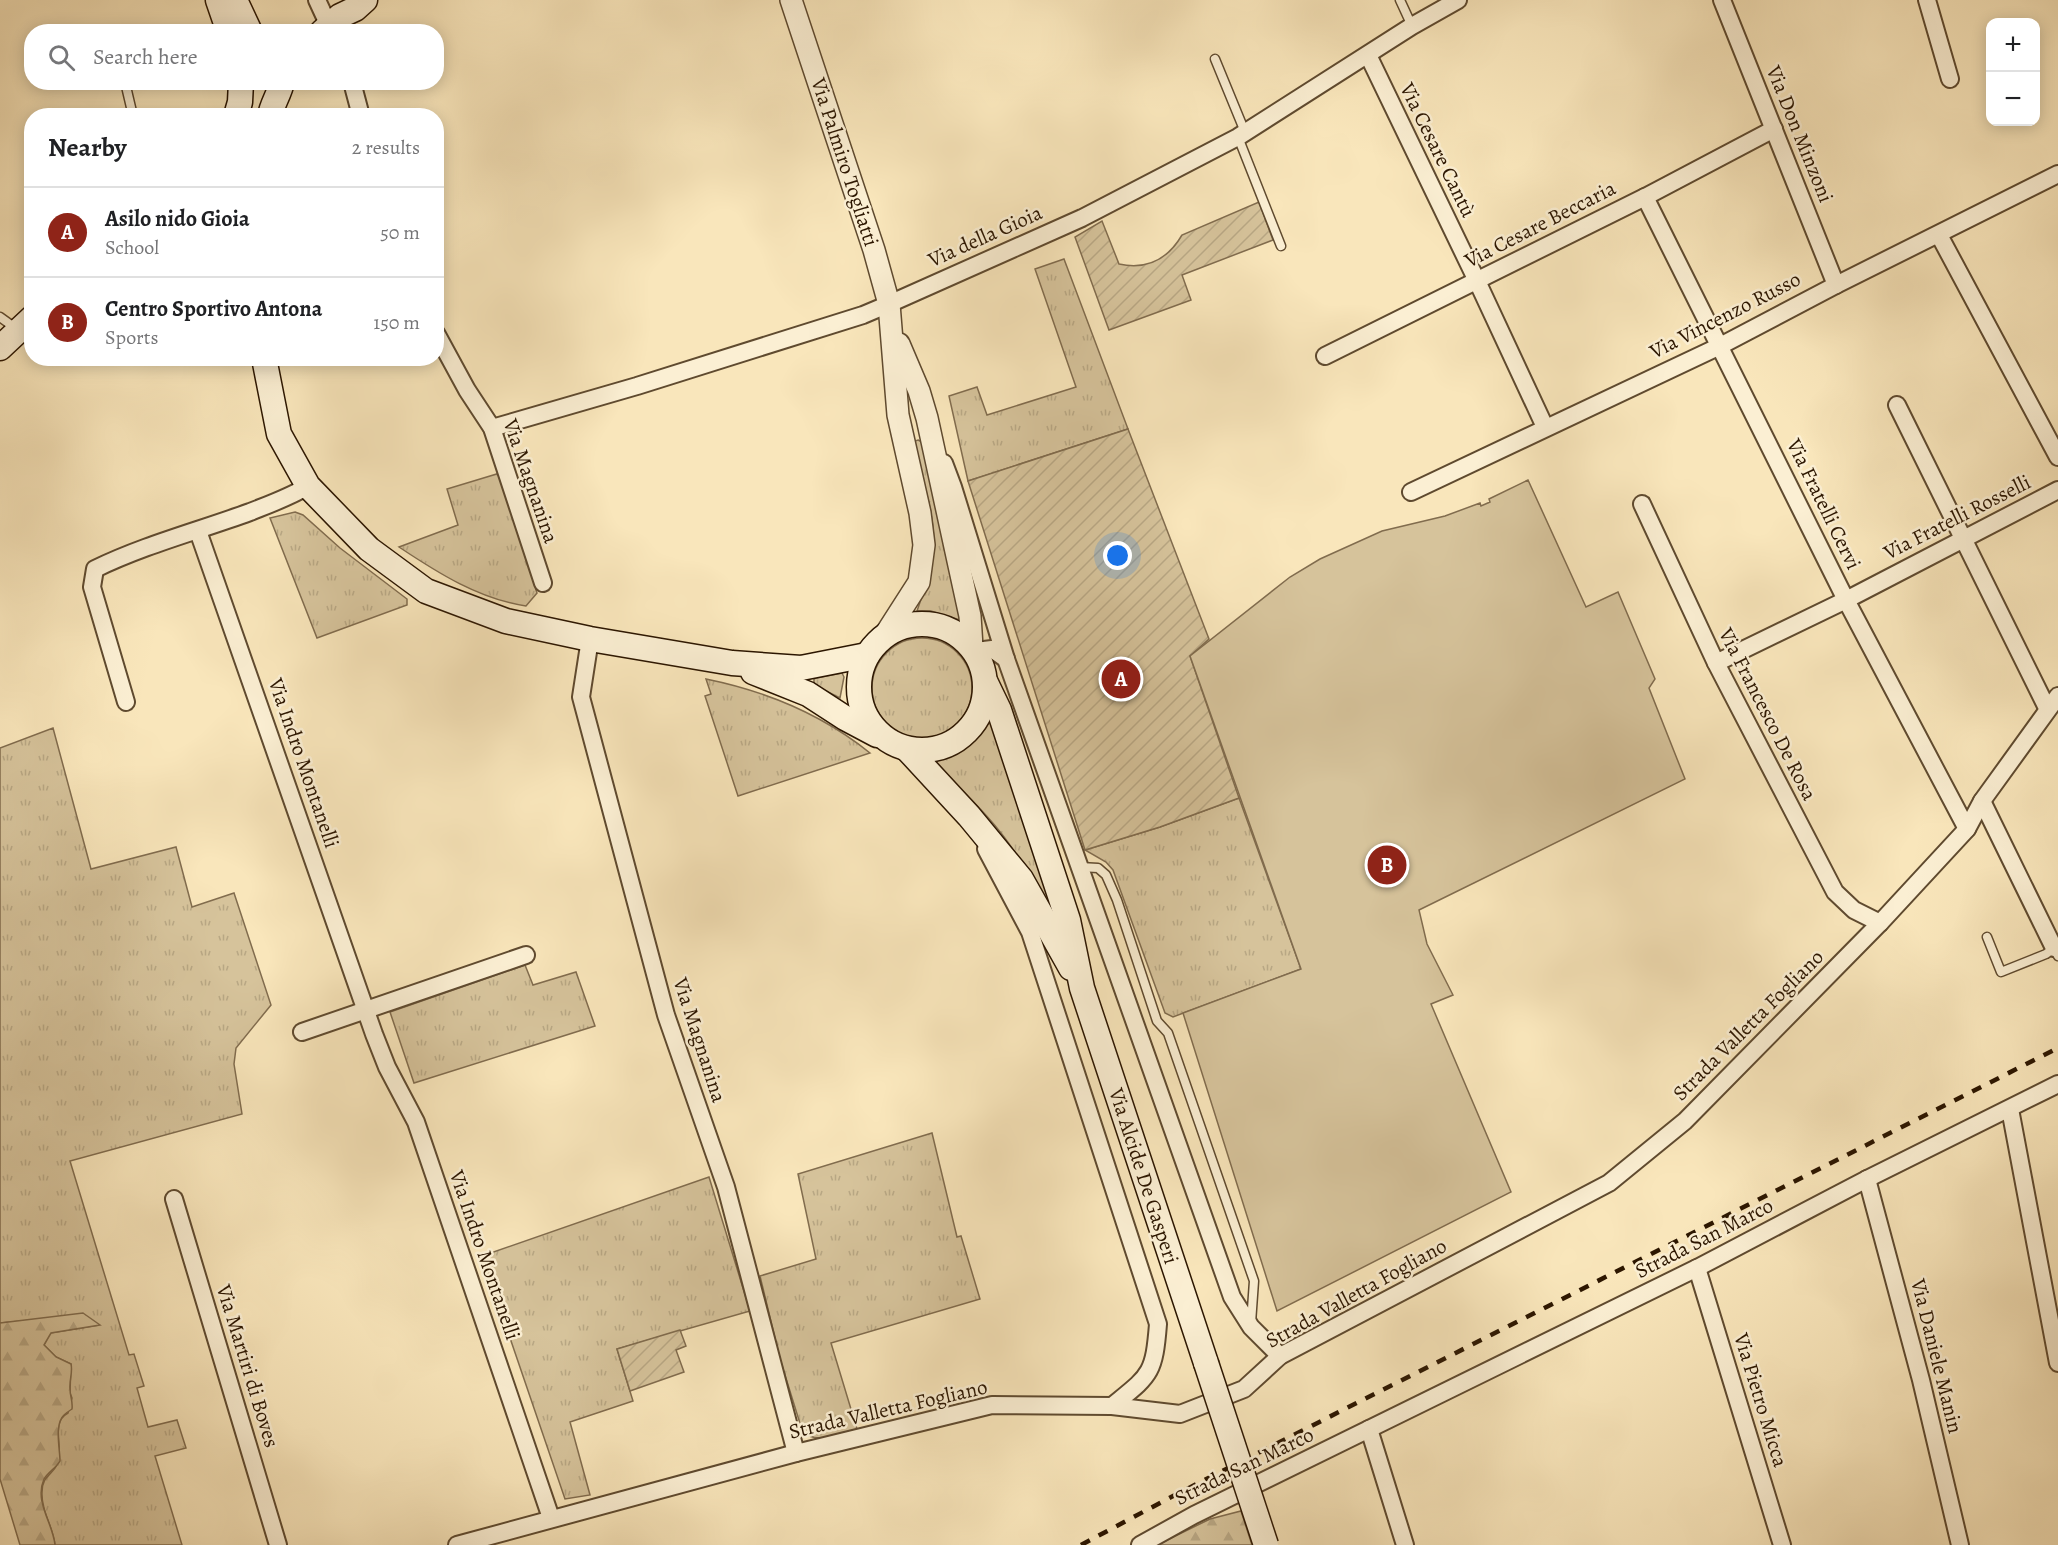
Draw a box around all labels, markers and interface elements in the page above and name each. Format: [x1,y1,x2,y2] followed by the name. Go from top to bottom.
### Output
[1986,18,2040,126] map controls
[1986,18,2040,72] button: +
[24,24,444,90] search box
[45,41,78,74] icon: search
[93,42,198,72] text: Search here
[1759,60,1840,207] street label: Via Don Minzoni
[1986,72,2040,126] button: −
[804,73,885,250] street label: Via Palmiro Togliatti
[1393,77,1483,222] street label: Via Cesare Cantù
[48,130,127,165] text: Nearby
[352,134,420,161] text: 2 results
[1459,174,1621,275] street label: Via Cesare Beccaria
[922,198,1047,274] street label: Via della Gioia
[105,204,250,234] text: Asilo nido Gioia
[61,219,74,246] text: A
[380,219,420,246] text: 50 m
[105,234,159,261] text: School
[1644,265,1805,366] street label: Via Vincenzo Russo
[105,294,322,324] text: Centro Sportivo Antona
[61,309,74,336] text: B
[373,309,420,336] text: 150 m
[105,324,158,351] text: Sports
[496,414,565,547] street label: Via Magnanina
[1780,433,1868,574] street label: Via Fratelli Cervi
[1878,468,2035,567] street label: Via Fratelli Rosselli
[1103,541,1132,570] your location
[1712,622,1824,805] street label: Via Francesco De Rosa
[1102,656,1140,702] pin: A
[262,674,346,852] street label: Via Indro Montanelli
[1368,842,1406,888] pin: B
[1666,943,1830,1107] street label: Strada Valletta Fogliano
[666,973,733,1106] street label: Via Magnanina
[1102,1084,1186,1268] street label: Via Alcide De Gasperi
[443,1166,527,1344] street label: Via Indro Montanelli
[1630,1191,1778,1285] street label: Strada San Marco
[1261,1232,1451,1354] street label: Strada Valletta Fogliano
[1904,1275,1970,1436] street label: Via Daniele Manin
[210,1280,286,1451] street label: Via Martiri di Boves
[1727,1329,1795,1471] street label: Via Pietro Micca
[786,1373,990,1445] street label: Strada Valletta Fogliano
[1170,1420,1318,1512] street label: Strada San Marco

